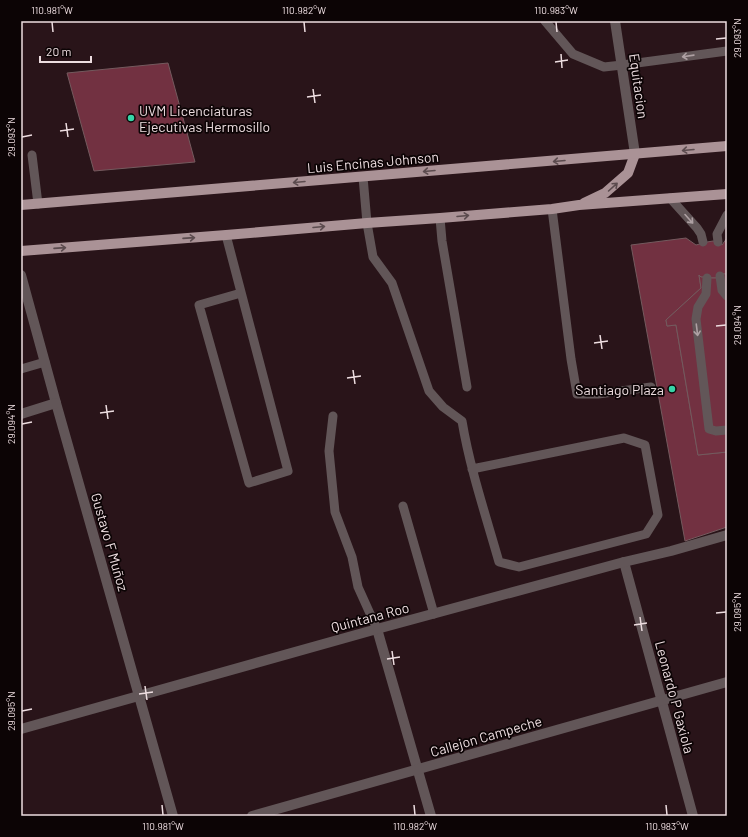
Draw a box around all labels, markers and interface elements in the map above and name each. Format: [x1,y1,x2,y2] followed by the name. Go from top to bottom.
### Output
[31,4,73,16] text: 110.981°W
[282,4,326,16] text: 110.982°W
[534,4,578,16] text: 110.983°W
[731,18,743,58] text: 29.093°N
[40,38,91,64] scale bar
[46,44,72,58] text: 20 m
[626,52,652,120] street label: Equitacion
[682,52,695,60] one-way arrow
[139,102,270,135] place label: UVM Licenciaturas Ejecutivas Hermosillo
[126,113,136,123] marker: UVM Licenciaturas Ejecutivas Hermosillo
[5,117,17,157] text: 29.093°N
[682,146,695,153] one-way arrow
[306,148,440,176] street label: Luis Encinas Johnson
[553,157,566,164] one-way arrow
[423,168,436,175] one-way arrow
[293,179,306,186] one-way arrow
[607,182,618,191] one-way arrow
[456,213,469,220] one-way arrow
[684,214,694,224] one-way arrow
[312,223,325,230] one-way arrow
[183,234,196,241] one-way arrow
[53,244,66,251] one-way arrow
[731,305,743,345] text: 29.094°N
[694,323,701,336] one-way arrow
[575,381,664,398] place label: Santiago Plaza
[667,384,677,394] marker: Santiago Plaza
[5,404,17,444] text: 29.094°N
[88,491,132,593] street label: Gustavo F Muñoz
[731,592,743,632] text: 29.095°N
[329,598,411,636] street label: Quintana Roo
[652,639,698,755] street label: Leonardo P Gaxiola
[5,691,17,731] text: 29.095°N
[428,712,544,760] street label: Callejon Campeche
[142,820,184,832] text: 110.981°W
[393,820,437,832] text: 110.982°W
[645,820,689,832] text: 110.983°W

